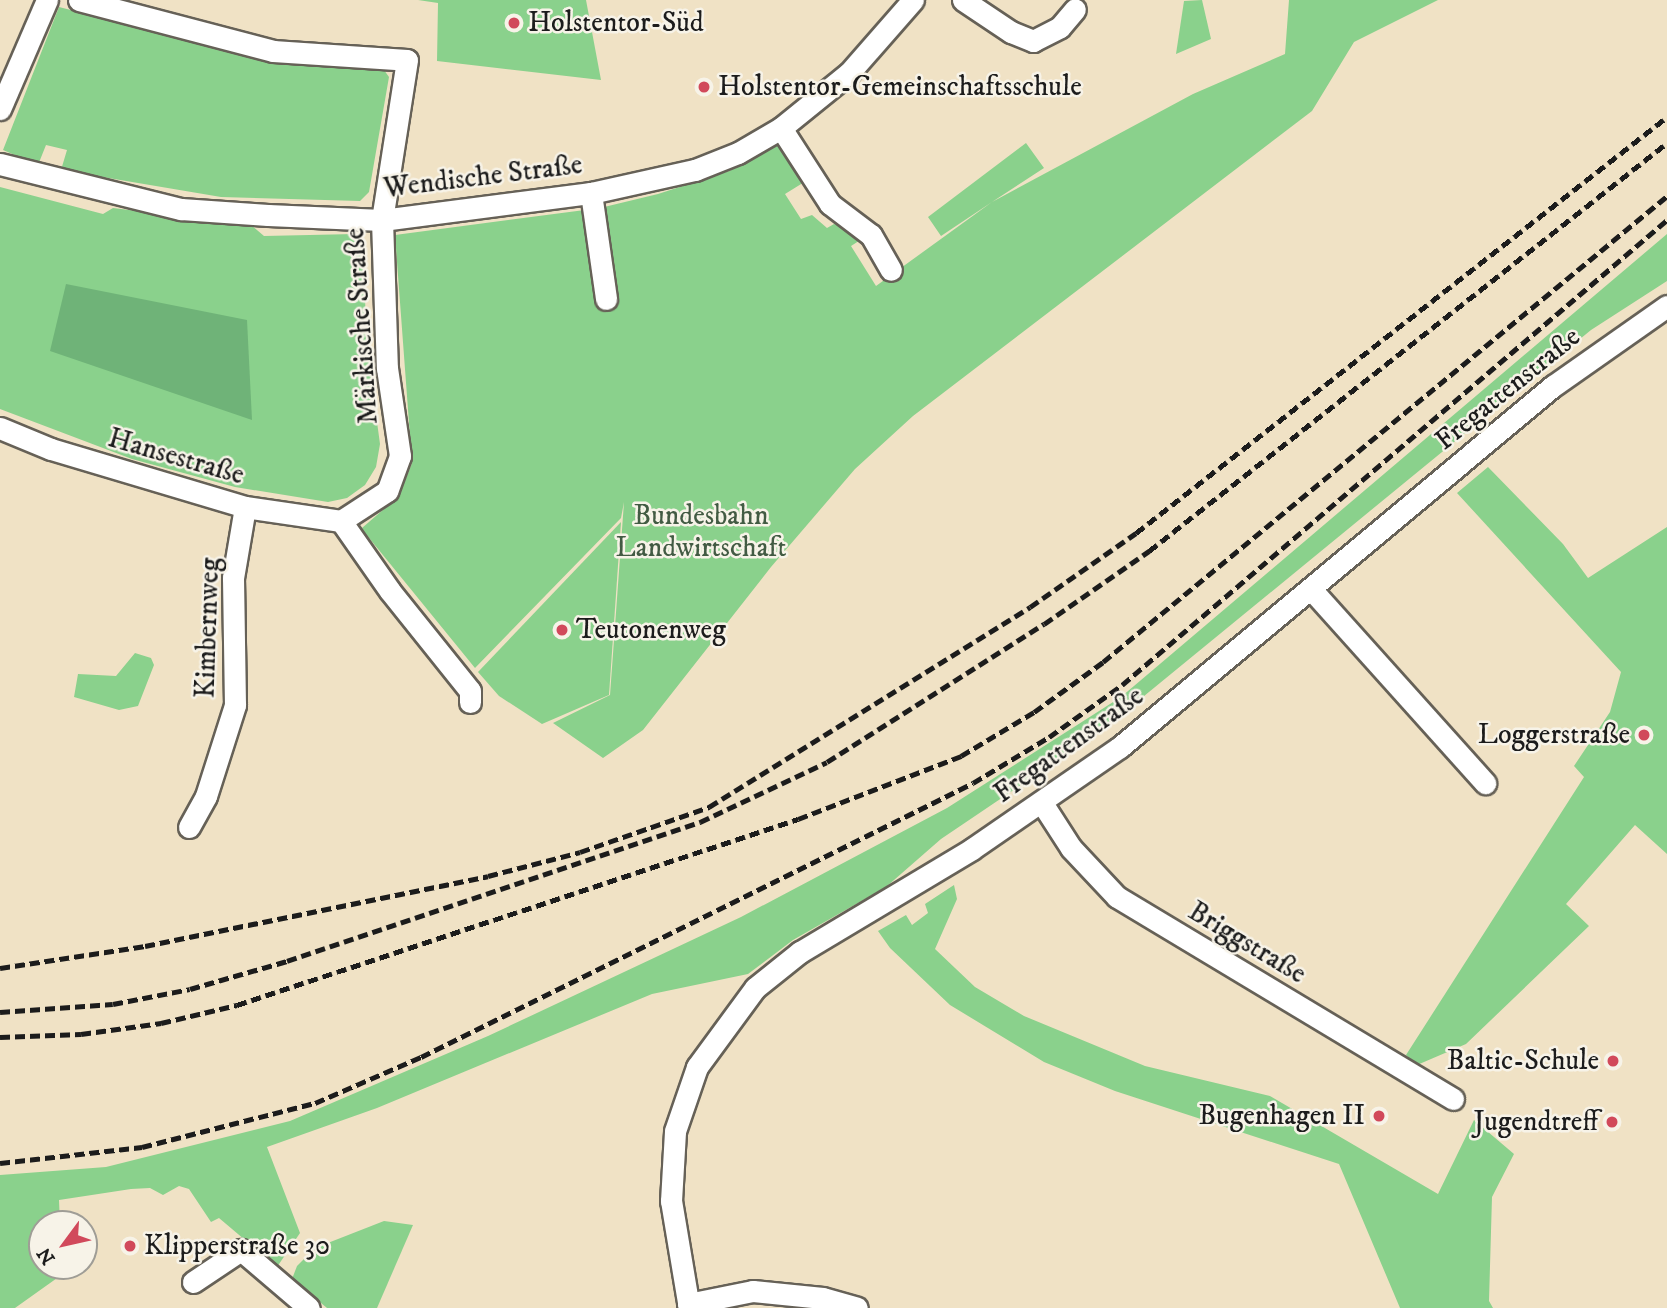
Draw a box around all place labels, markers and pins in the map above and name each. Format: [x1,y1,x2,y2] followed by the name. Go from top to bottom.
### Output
[528,6,704,40] place label: Holstentor-Süd
[506,15,522,31] marker: Holstentor-Süd
[718,70,1082,104] place label: Holstentor-Gemeinschaftsschule
[696,79,712,95] marker: Holstentor-Gemeinschaftsschule
[576,613,726,647] place label: Teutonenweg
[554,622,570,638] marker: Teutonenweg
[1478,718,1630,752] place label: Loggerstraße
[1636,727,1652,743] marker: Loggerstraße
[1447,1044,1599,1078] place label: Baltic-Schule
[1605,1053,1621,1069] marker: Baltic-Schule
[1198,1099,1365,1133] place label: Bugenhagen II
[1474,1105,1598,1139] place label: Jugendtreff
[1371,1108,1387,1124] marker: Bugenhagen II
[1604,1114,1620,1130] marker: Jugendtreff
[144,1229,330,1263] place label: Klipperstraße 30
[122,1238,138,1254] marker: Klipperstraße 30

